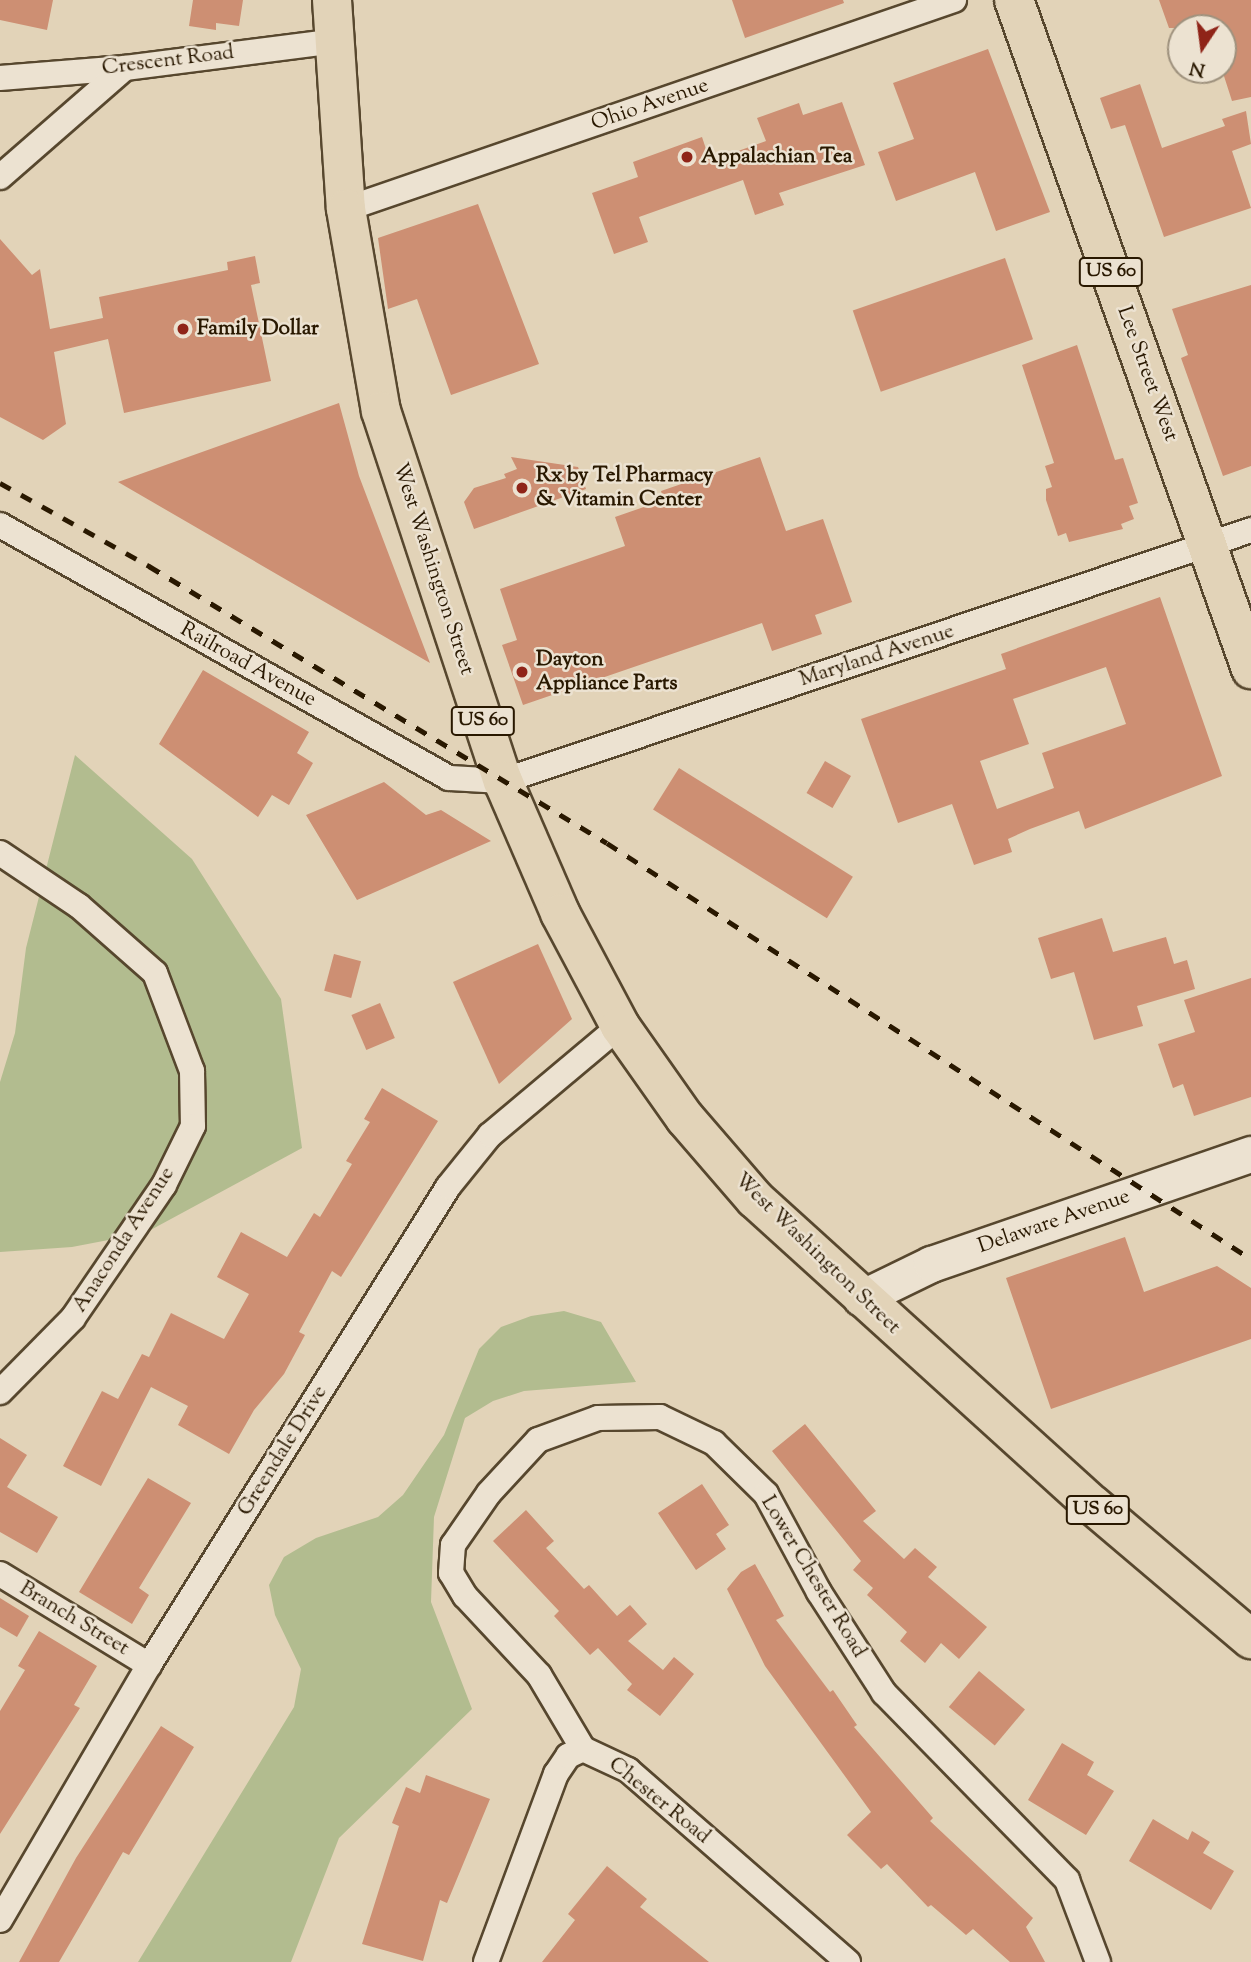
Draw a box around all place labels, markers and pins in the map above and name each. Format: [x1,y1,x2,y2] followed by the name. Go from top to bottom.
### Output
[701,144,852,170] place label: Appalachian Tea
[679,149,695,165] marker: Appalachian Tea
[197,316,319,342] place label: Family Dollar
[175,321,191,337] marker: Family Dollar
[536,463,713,513] place label: Rx by Tel Pharmacy & Vitamin Center
[514,480,530,496] marker: Rx by Tel Pharmacy & Vitamin Center
[536,647,678,697] place label: Dayton Appliance Parts
[514,664,530,680] marker: Dayton Appliance Parts

